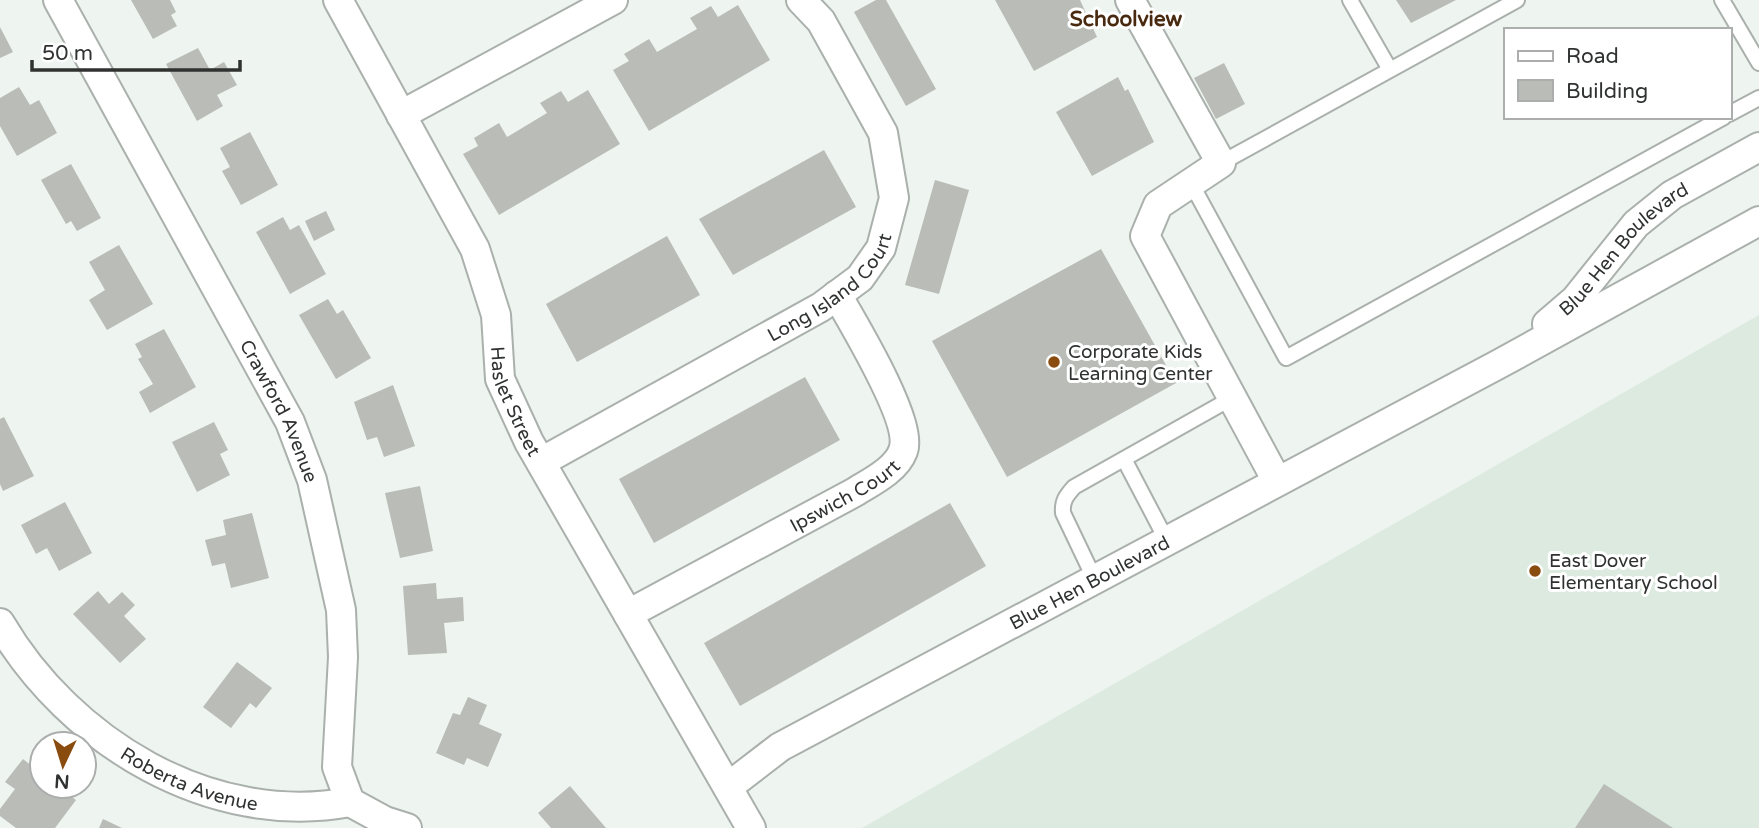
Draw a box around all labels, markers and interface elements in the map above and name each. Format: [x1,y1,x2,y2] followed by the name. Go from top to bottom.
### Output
[1070,7,1183,32] district label: Schoolview
[32,28,240,72] scale bar
[1504,28,1731,119] legend
[42,41,93,66] text: 50 m
[1566,44,1619,69] text: Road
[1566,79,1648,104] text: Building
[1555,178,1692,321] street label: Blue Hen Boulevard
[764,231,896,347] street label: Long Island Court
[235,336,322,486] street label: Crawford Avenue
[1068,341,1213,385] place label: Corporate Kids Learning Center
[486,346,545,460] street label: Haslet Street
[1046,354,1062,370] marker: Corporate Kids Learning Center
[787,456,905,537] street label: Ipswich Court
[1006,532,1173,635] street label: Blue Hen Boulevard
[1549,550,1718,594] place label: East Dover Elementary School
[1527,563,1543,579] marker: East Dover Elementary School
[28,730,98,800] north arrow
[116,743,259,815] street label: Roberta Avenue
[54,769,70,792] text: N

